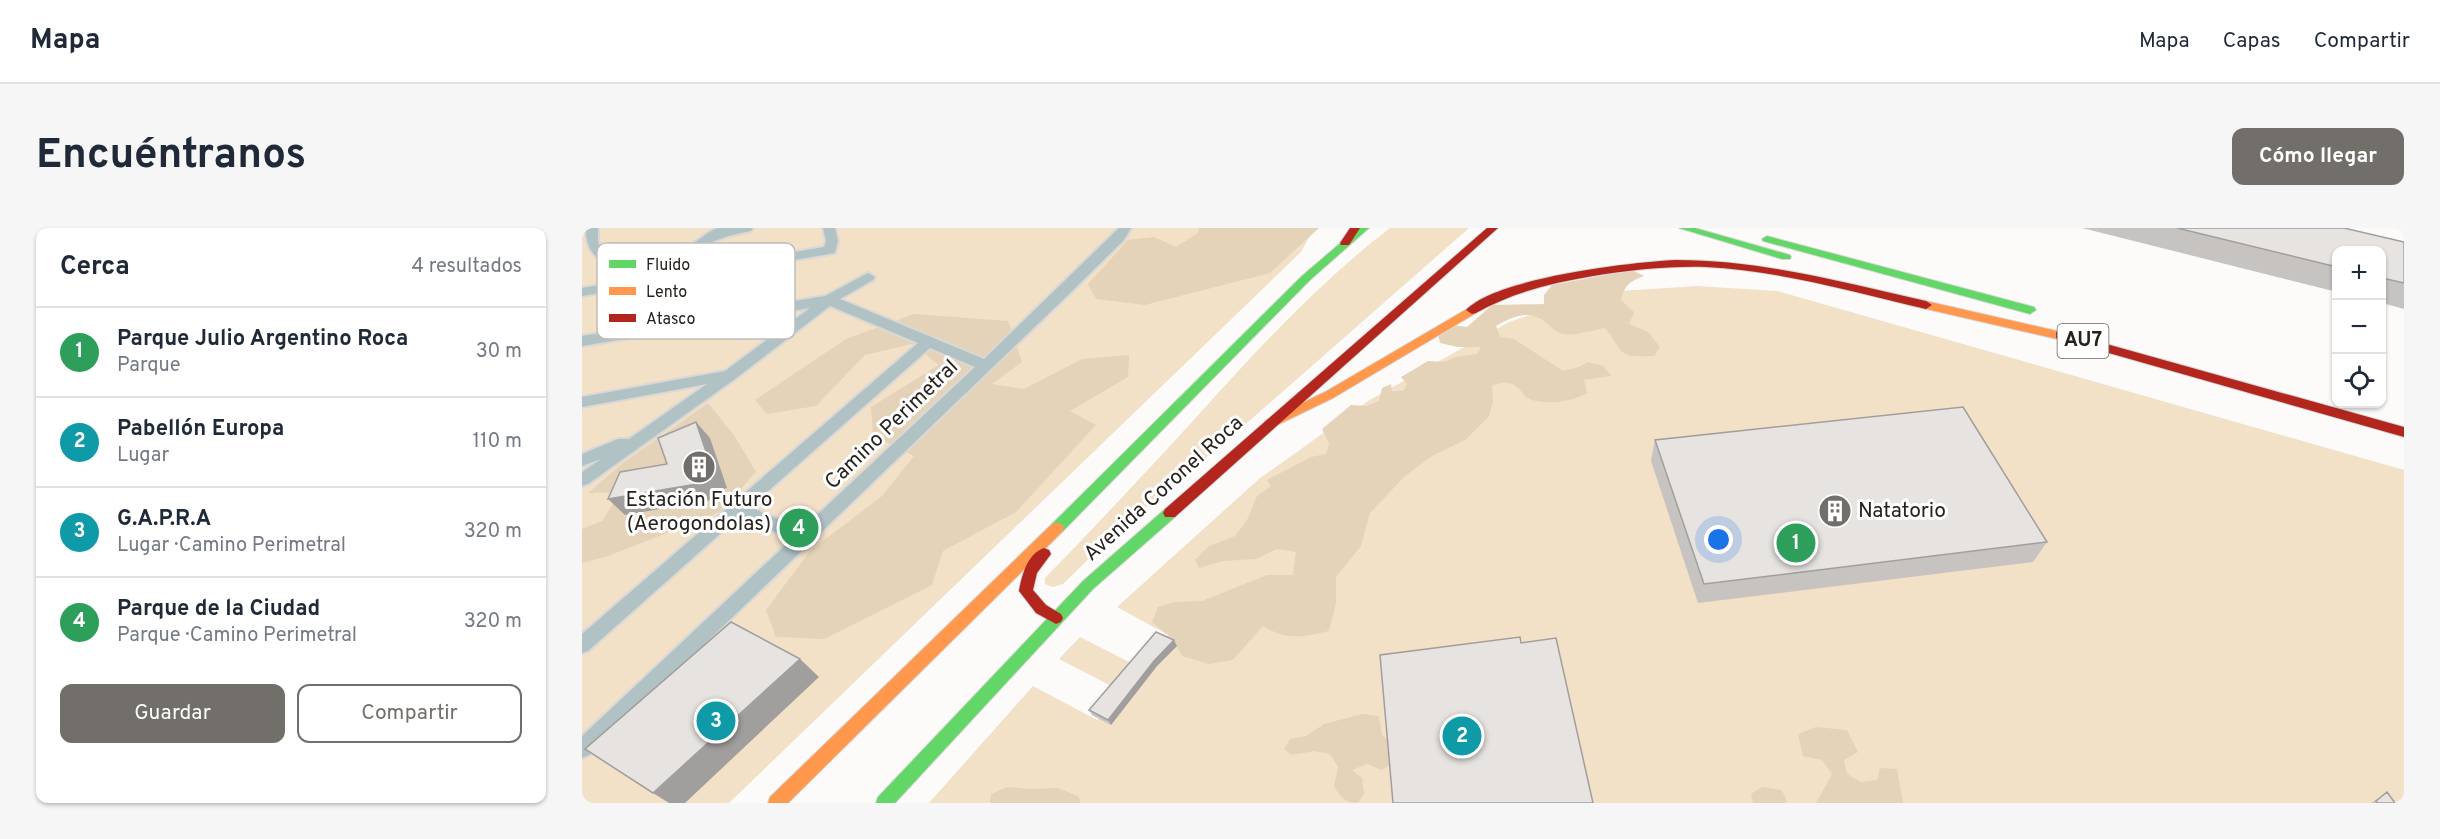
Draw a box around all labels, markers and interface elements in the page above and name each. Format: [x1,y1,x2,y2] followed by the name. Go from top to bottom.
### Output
[30,23,100,59] text: Mapa
[2139,28,2190,55] text: Mapa
[2223,28,2281,55] text: Capas
[2314,28,2410,55] text: Compartir
[2232,128,2404,185] button: Cómo llegar
[36,130,306,183] text: Encuéntranos
[597,243,795,339] legend
[2332,246,2386,408] map controls
[2332,246,2386,300] button: +
[60,251,130,284] text: Cerca
[412,254,522,280] text: 4 resultados
[646,256,690,276] text: Fluido
[646,283,687,303] text: Lento
[2332,300,2386,354] button: −
[646,310,695,330] text: Atasco
[2058,324,2108,358] road number: AU7
[117,326,408,353] text: Parque Julio Argentino Roca
[76,339,84,365] text: 1
[476,339,522,365] text: 30 m
[117,353,180,379] text: Parque
[819,354,965,496] street label: Camino Perimetral
[2332,354,2386,408] button: locate
[1079,410,1249,568] street label: Avenida Coronel Roca
[117,416,284,443] text: Pabellón Europa
[73,429,86,455] text: 2
[473,429,522,455] text: 110 m
[117,443,169,469] text: Lugar
[681,449,717,485] building icon: Estación Futuro (Aerogondolas)
[626,487,772,538] place label: Estación Futuro (Aerogondolas)
[1817,493,1853,529] building icon: Natatorio
[1858,498,1946,525] place label: Natatorio
[117,506,211,533] text: G.A.P.R.A
[780,506,818,550] pin: 4
[74,519,86,545] text: 3
[464,519,522,545] text: 320 m
[1776,520,1816,566] pin: 1
[1704,525,1733,554] your location
[117,533,346,559] text: Lugar · Camino Perimetral
[117,596,320,623] text: Parque de la Ciudad
[73,609,86,635] text: 4
[464,609,522,635] text: 320 m
[117,623,357,649] text: Parque · Camino Perimetral
[60,684,285,743] button: Guardar
[297,684,522,743] button: Compartir
[696,698,736,744] pin: 3
[1442,714,1482,758] pin: 2

